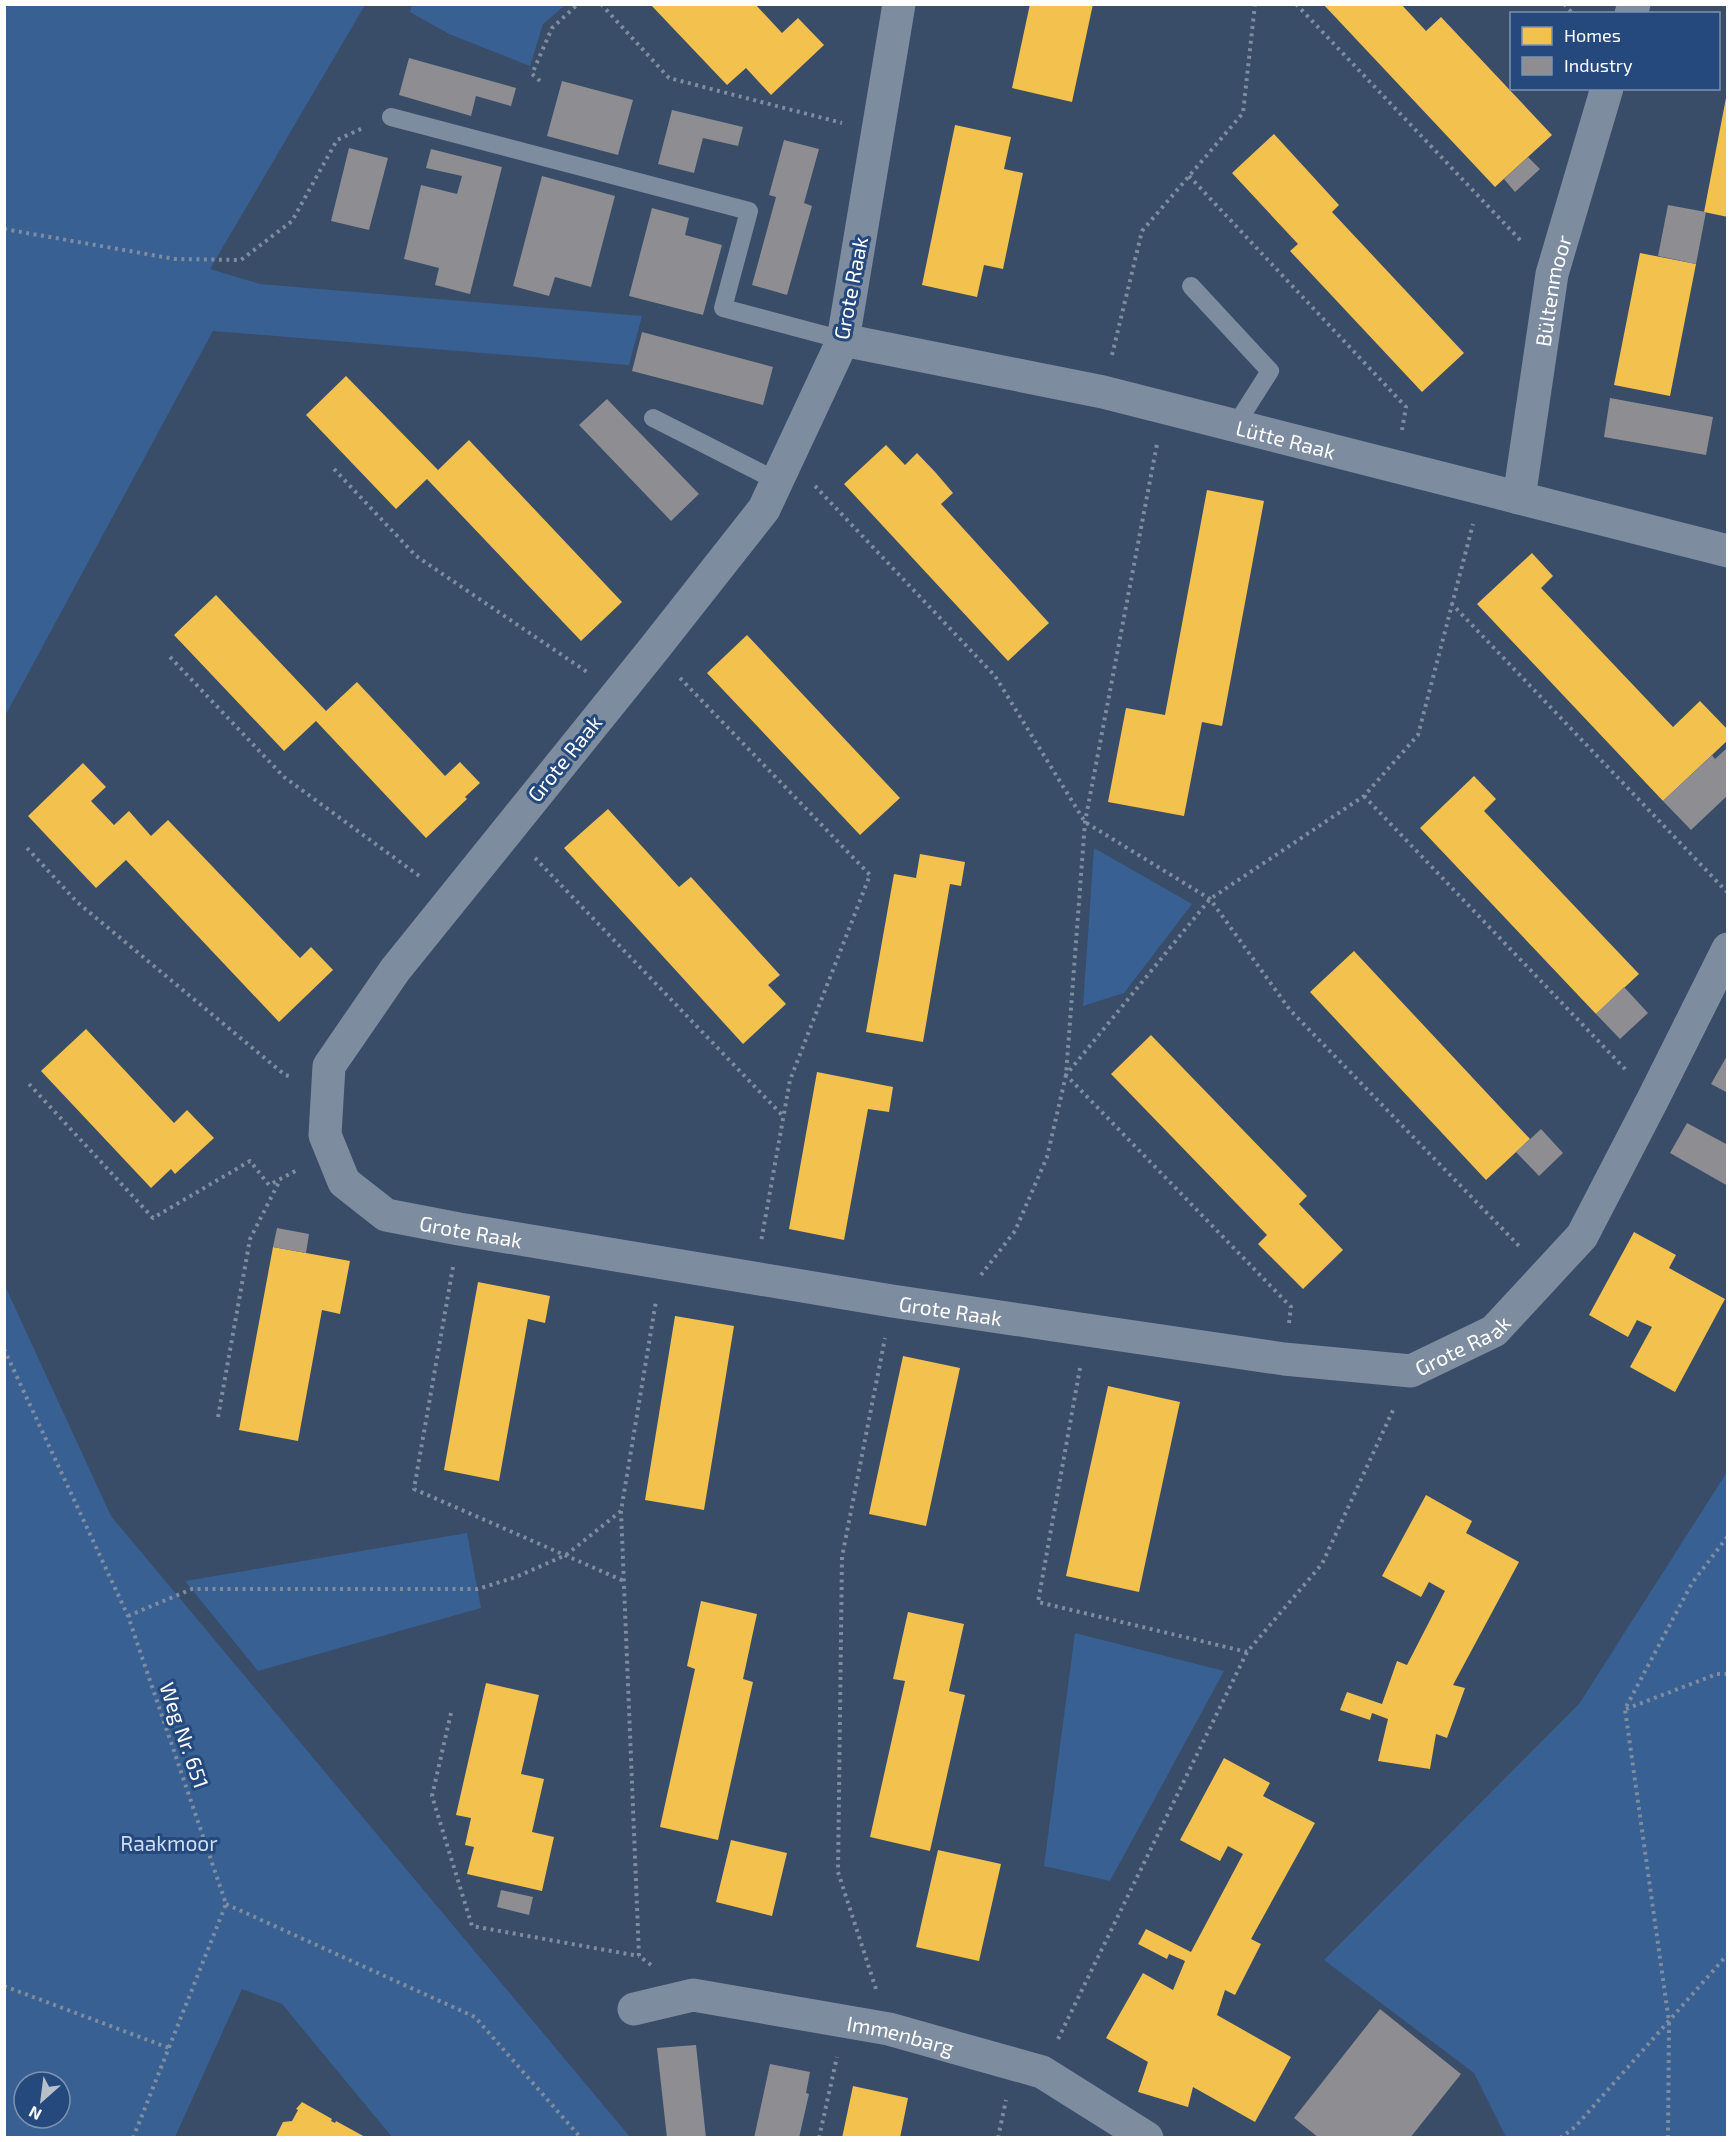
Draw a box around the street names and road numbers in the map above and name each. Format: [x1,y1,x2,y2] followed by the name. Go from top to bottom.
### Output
[1529,231,1576,348] street label: Bültenmoor
[828,234,872,341] street label: Grote Raak
[1234,414,1339,463] street label: Lütte Raak
[522,710,607,806] street label: Grote Raak
[418,1209,525,1252] street label: Grote Raak
[897,1290,1004,1330] street label: Grote Raak
[1411,1310,1515,1380] street label: Grote Raak
[155,1679,215,1791] street label: Weg Nr. 651
[845,2009,957,2059] street label: Immenbarg

